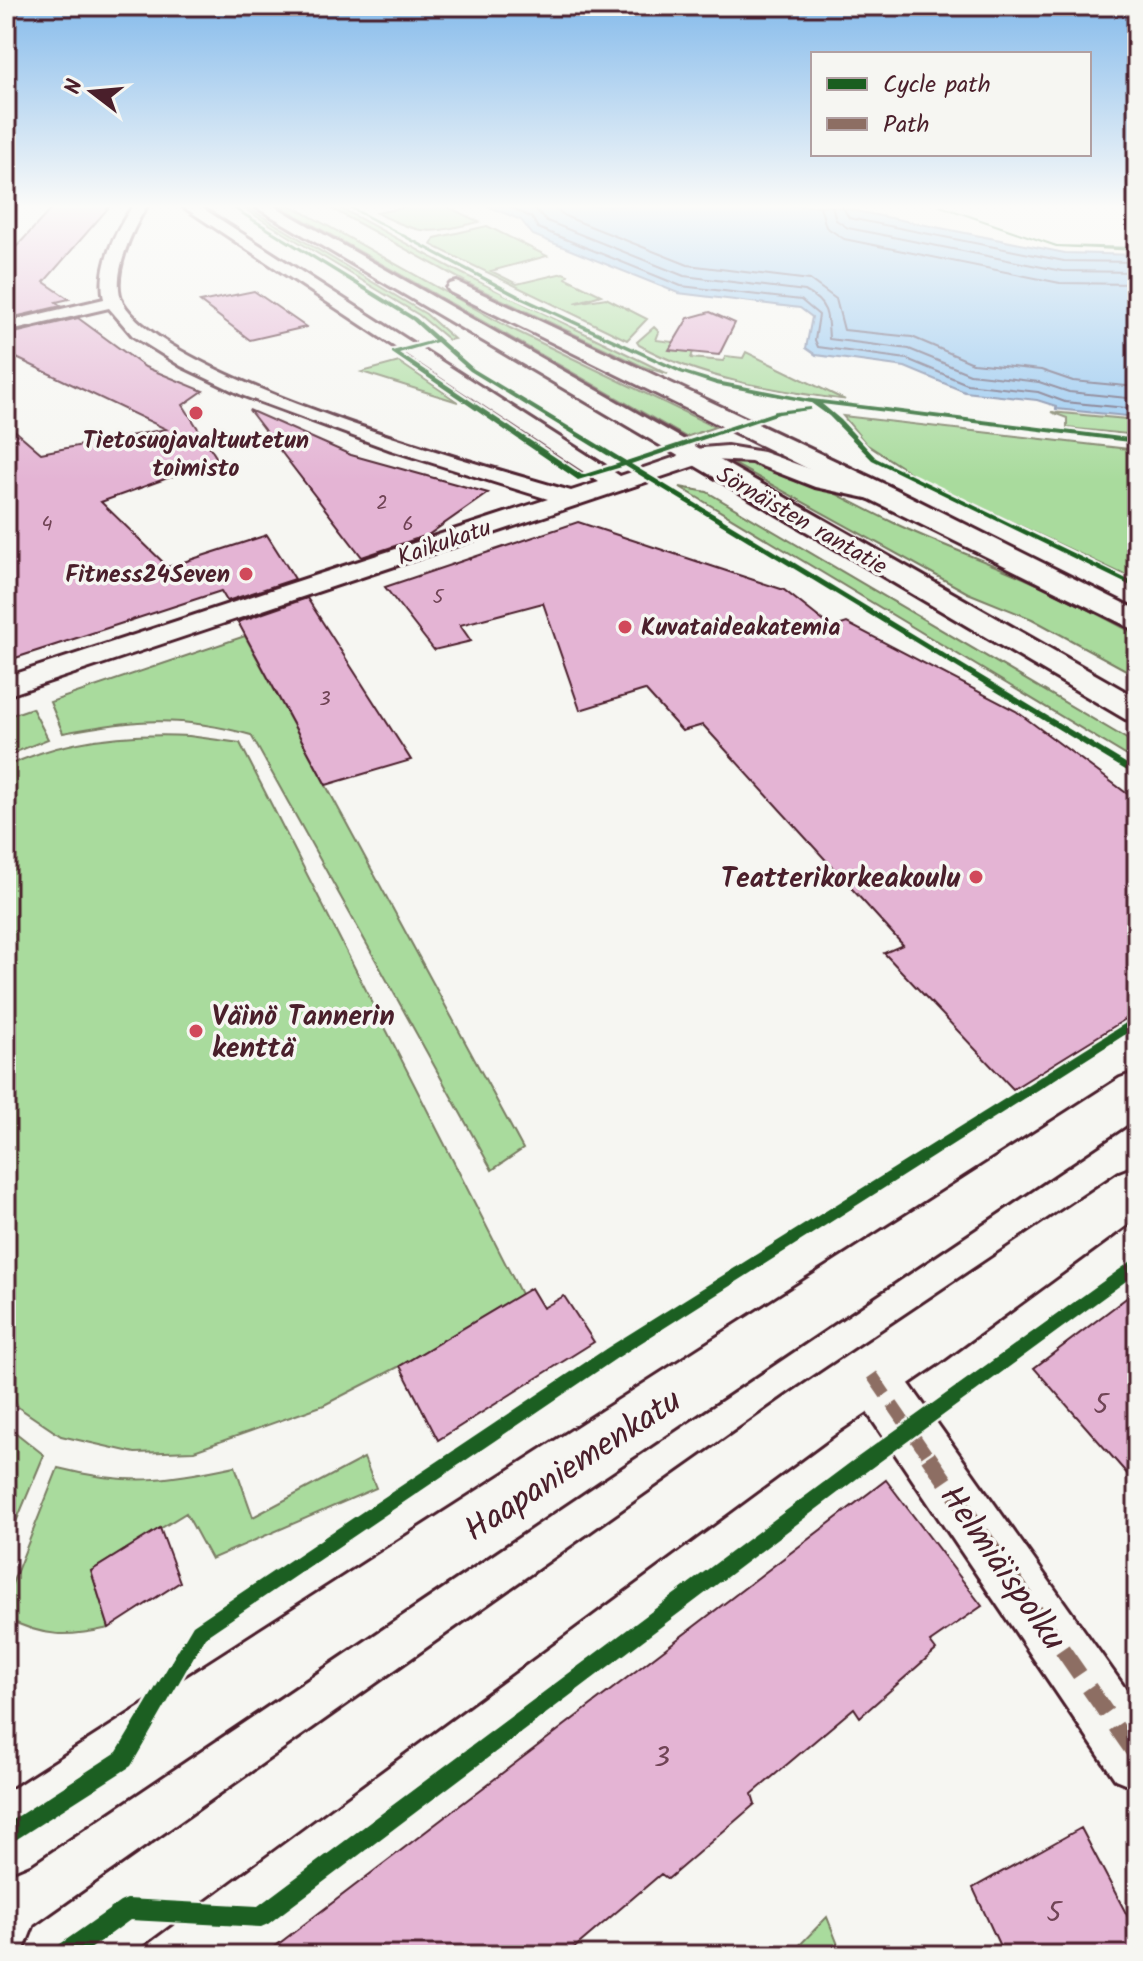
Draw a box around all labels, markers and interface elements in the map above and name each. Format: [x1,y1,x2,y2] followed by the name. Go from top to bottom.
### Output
[52,52,132,132] north arrow
[811,52,1091,156] legend
[883,66,991,105] text: Cycle path
[56,76,94,99] text: N
[883,106,929,145] text: Path
[187,404,205,422] marker: Tietosuojavaltuutetun toimisto
[83,422,309,489] place label: Tietosuojavaltuutetun toimisto
[708,456,894,586] street label: Sörnäisten rantatie
[376,488,388,520] house number: 2
[41,509,53,541] house number: 4
[392,509,497,578] street label: Kaikukatu
[402,509,414,541] house number: 6
[65,556,230,595] place label: Fitness24Seven
[237,565,255,583] marker: Fitness24Seven
[433,582,445,614] house number: 5
[641,609,840,648] place label: Kuvataideakatemia
[616,618,634,636] marker: Kuvataideakatemia
[319,684,331,716] house number: 3
[721,857,960,902] place label: Teatterikorkeakoulu
[967,868,985,886] marker: Teatterikorkeakoulu
[212,995,395,1072] place label: Väinö Tannerin kenttä
[187,1022,205,1040] marker: Väinö Tannerin kenttä
[454,1376,693,1557] street label: Haapaniemenkatu
[1093,1383,1110,1428] house number: 5
[924,1474,1079,1663] street label: Helmiäispolku
[654,1736,670,1781] house number: 3
[1046,1891,1063,1936] house number: 5

